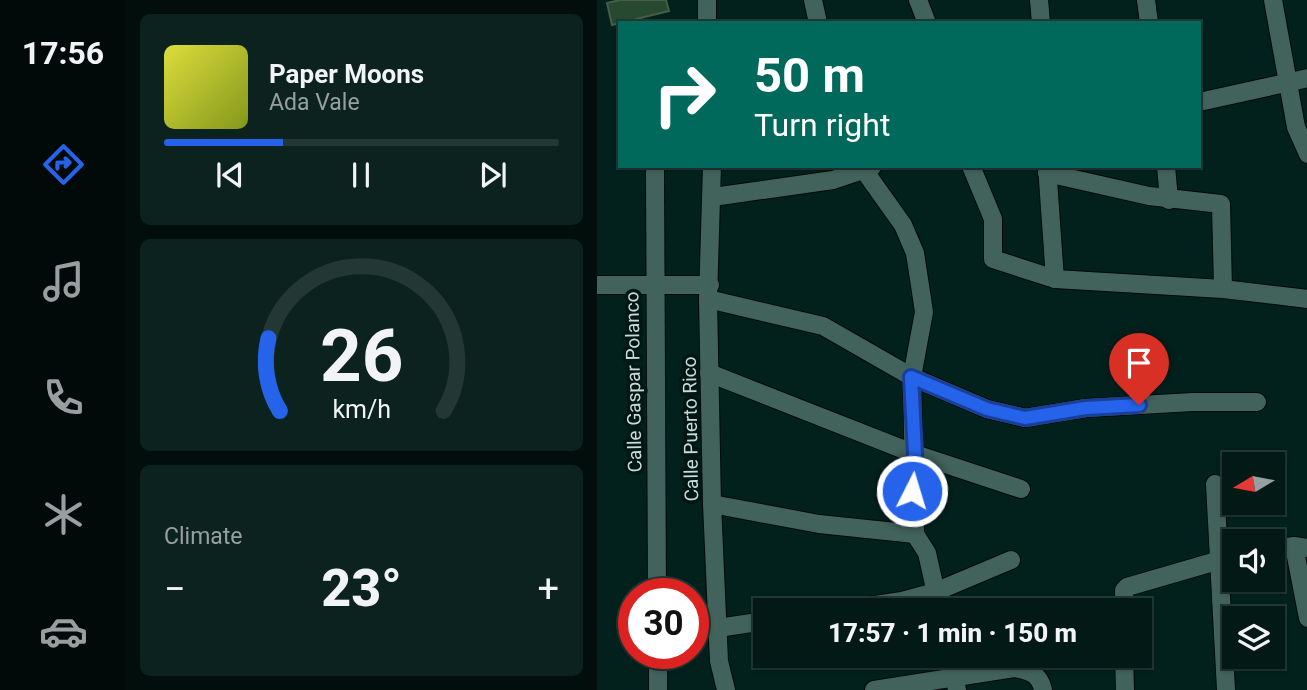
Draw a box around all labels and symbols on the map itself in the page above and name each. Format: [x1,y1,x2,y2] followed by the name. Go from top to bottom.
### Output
[620,291,647,473] street label: Calle Gaspar Polanco
[1109,333,1169,405] pin
[678,356,703,502] street label: Calle Puerto Rico
[1222,452,1285,514] north arrow
[875,454,949,528] position arrow
[618,578,709,669] speed limit sign: 30

